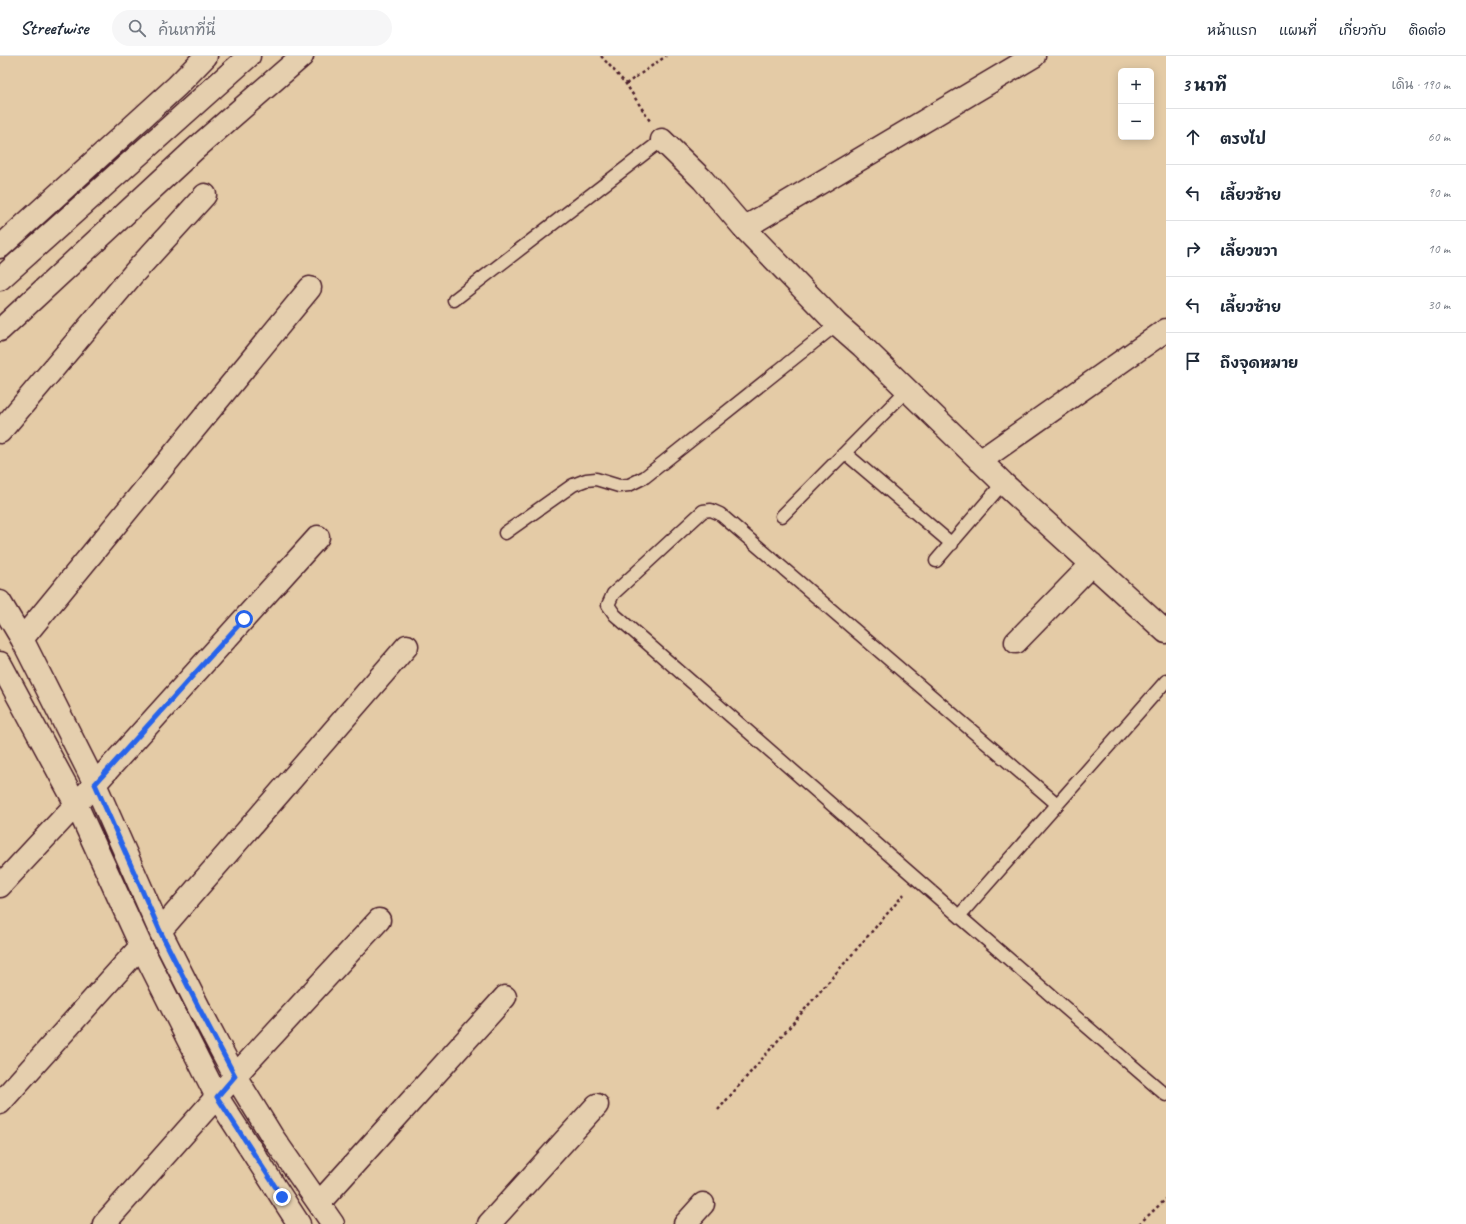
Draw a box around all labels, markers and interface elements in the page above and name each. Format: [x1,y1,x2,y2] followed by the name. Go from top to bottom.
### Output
[112,10,392,46] search box
[20,16,88,40] text: Streetwise
[126,17,148,39] icon: search
[158,21,215,40] text: ค้นหาที่นี่
[1207,22,1257,39] text: หน้าแรก
[1279,22,1317,39] text: แผนที่
[1339,22,1386,39] text: เกี่ยวกับ
[1408,22,1446,39] text: ติดต่อ
[1118,68,1154,140] map controls
[1118,68,1154,104] button: +
[1182,75,1227,96] text: 3 นาที
[1392,77,1450,93] text: เดิน · 190 m
[1118,104,1154,140] button: −
[1182,126,1204,148] icon: ahead
[1428,129,1450,145] text: 60 m
[1220,130,1266,149] text: ตรงไป
[1182,182,1204,204] icon: left
[1428,185,1450,201] text: 90 m
[1220,186,1281,205] text: เลี้ยวซ้าย
[1182,238,1204,260] icon: right
[1428,241,1450,257] text: 10 m
[1220,242,1278,261] text: เลี้ยวขวา
[1182,294,1204,316] icon: left
[1428,297,1450,313] text: 30 m
[1220,298,1281,317] text: เลี้ยวซ้าย
[1182,350,1204,372] icon: arrive
[1220,354,1298,373] text: ถึงจุดหมาย
[235,610,253,628] route start
[273,1188,291,1206] route end

